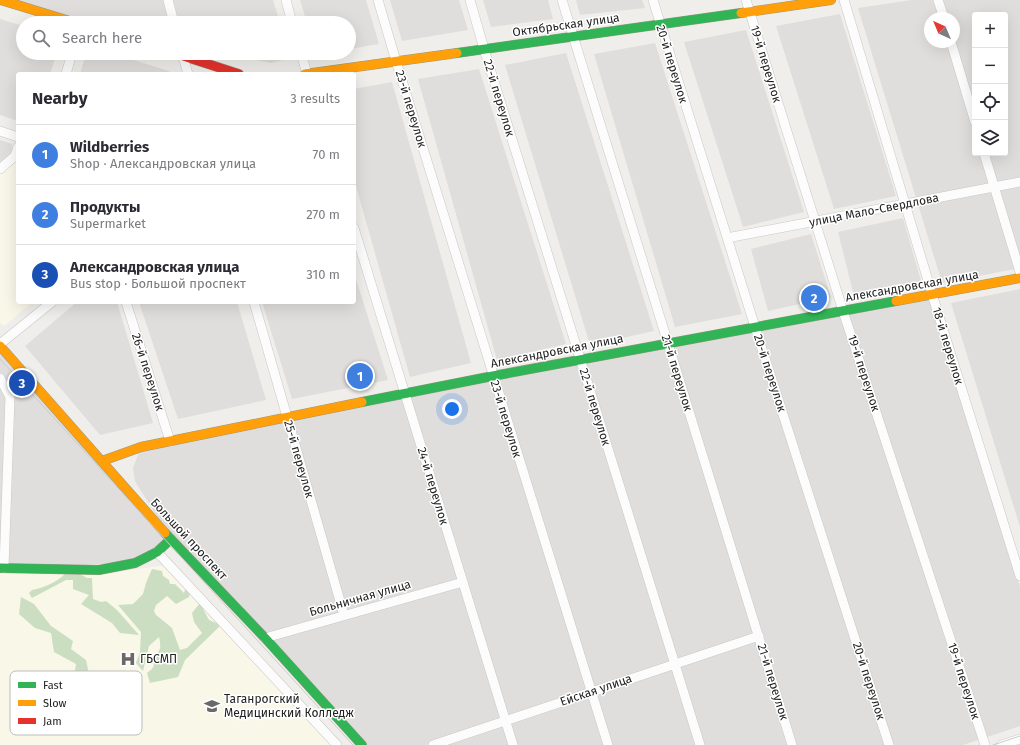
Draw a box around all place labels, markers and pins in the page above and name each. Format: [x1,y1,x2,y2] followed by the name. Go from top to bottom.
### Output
[801,283,827,313] pin: 2
[347,361,373,391] pin: 1
[9,368,35,398] pin: 3
[119,650,137,668] hospital icon: ГБСМП
[140,652,177,666] place label: ГБСМП
[224,692,354,720] place label: Таганрогский Медицинский Колледж
[203,697,221,715] school or university icon: Таганрогский Медицинский Колледж

